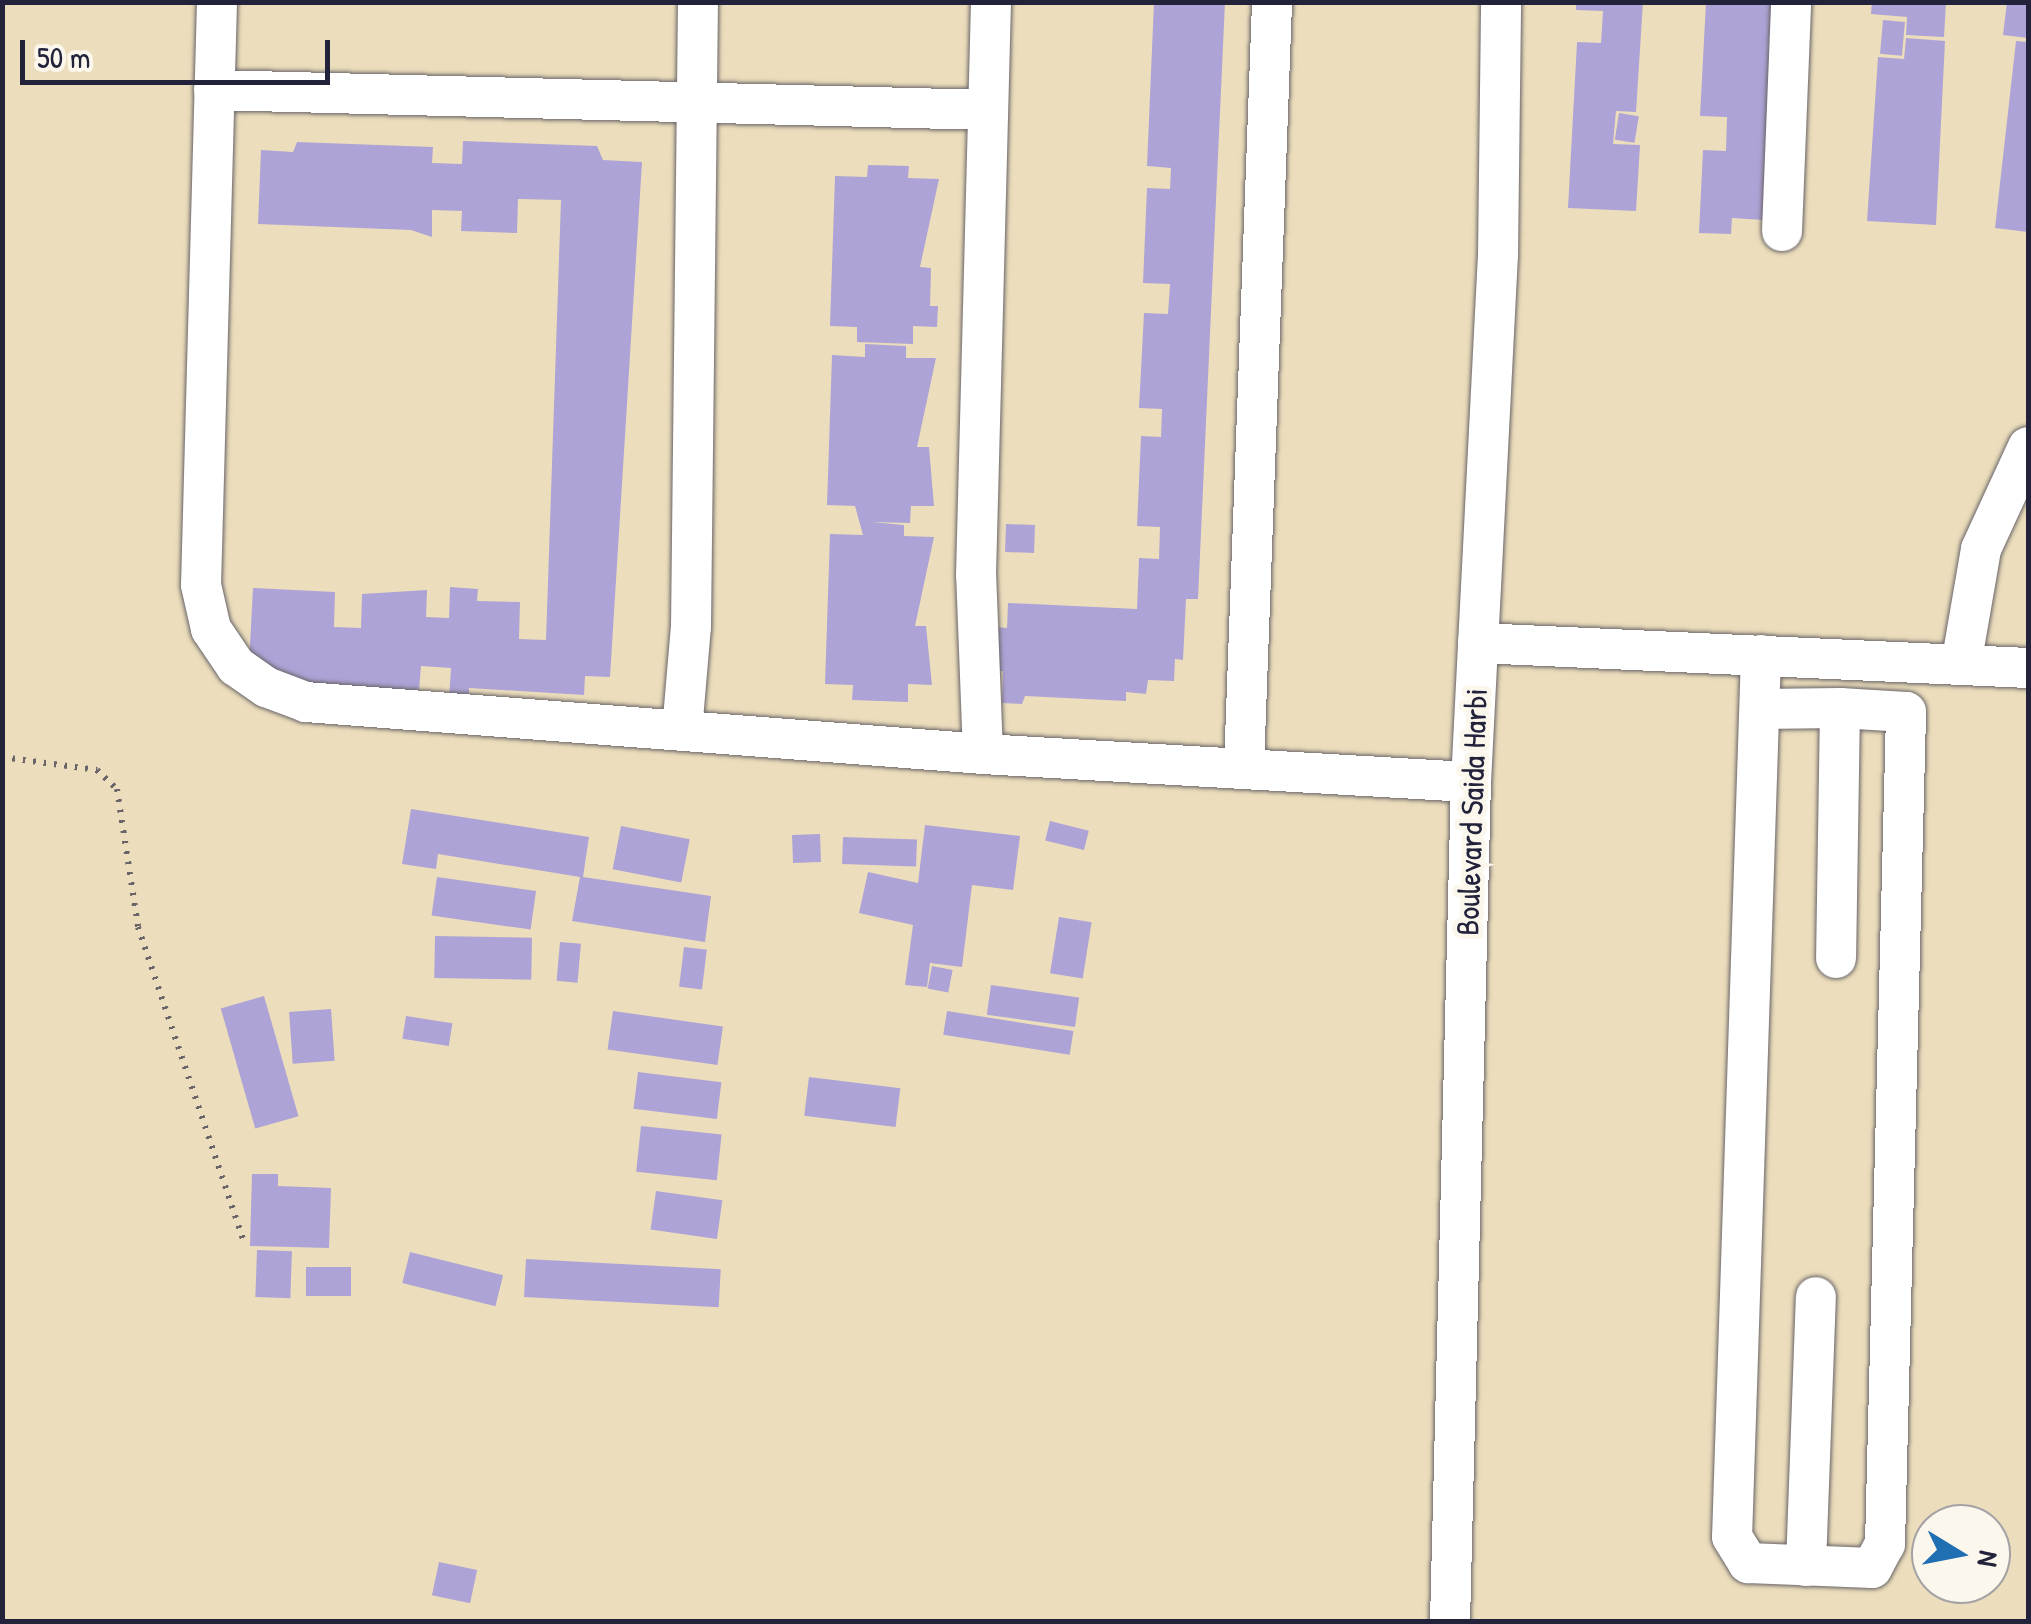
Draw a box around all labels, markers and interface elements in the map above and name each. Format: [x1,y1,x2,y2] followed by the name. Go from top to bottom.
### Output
[25,20,335,82] scale bar
[37,37,90,77] text: 50 m
[1448,688,1496,936] street label: Boulevard Saida Harbi
[1911,1504,2011,1604] north arrow
[1969,1548,2009,1570] text: N

